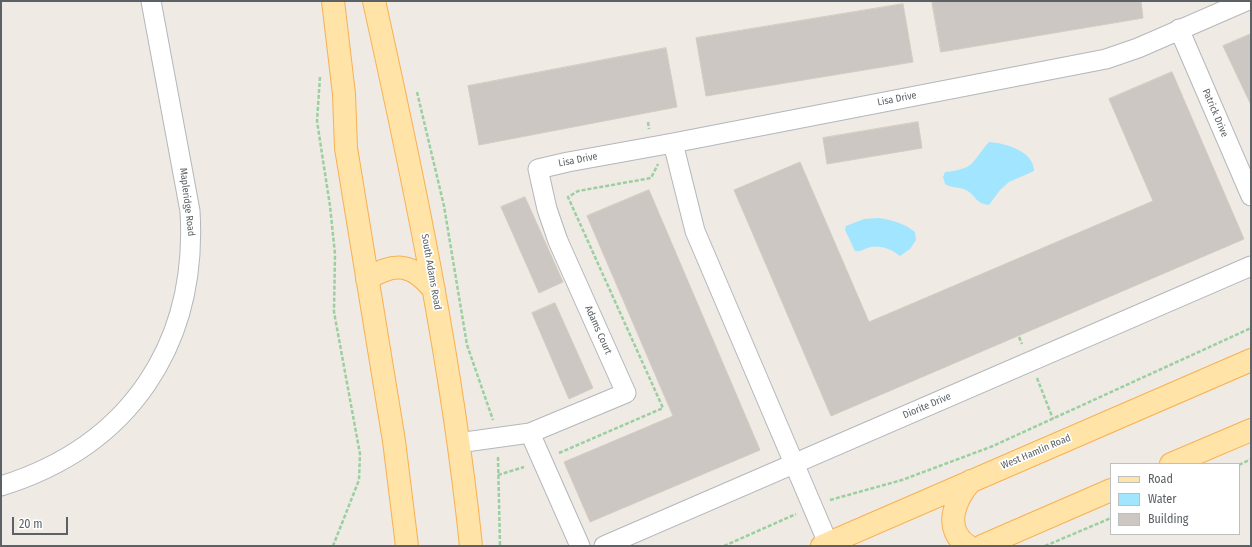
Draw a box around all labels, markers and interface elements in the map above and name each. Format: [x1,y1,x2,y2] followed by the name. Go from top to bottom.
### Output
[1199,87,1231,139] street label: Patrick Drive
[876,89,918,109] street label: Lisa Drive
[557,150,599,170] street label: Lisa Drive
[177,167,197,237] street label: Mapleridge Road
[418,233,444,311] street label: South Adams Road
[582,304,614,356] street label: Adams Court
[901,390,953,422] street label: Diorite Drive
[999,432,1073,472] street label: West Hamlin Road
[1110,463,1240,535] legend
[1148,472,1173,486] text: Road
[1148,492,1176,506] text: Water
[14,509,70,535] scale bar
[1148,512,1188,526] text: Building
[19,517,43,531] text: 20 m

